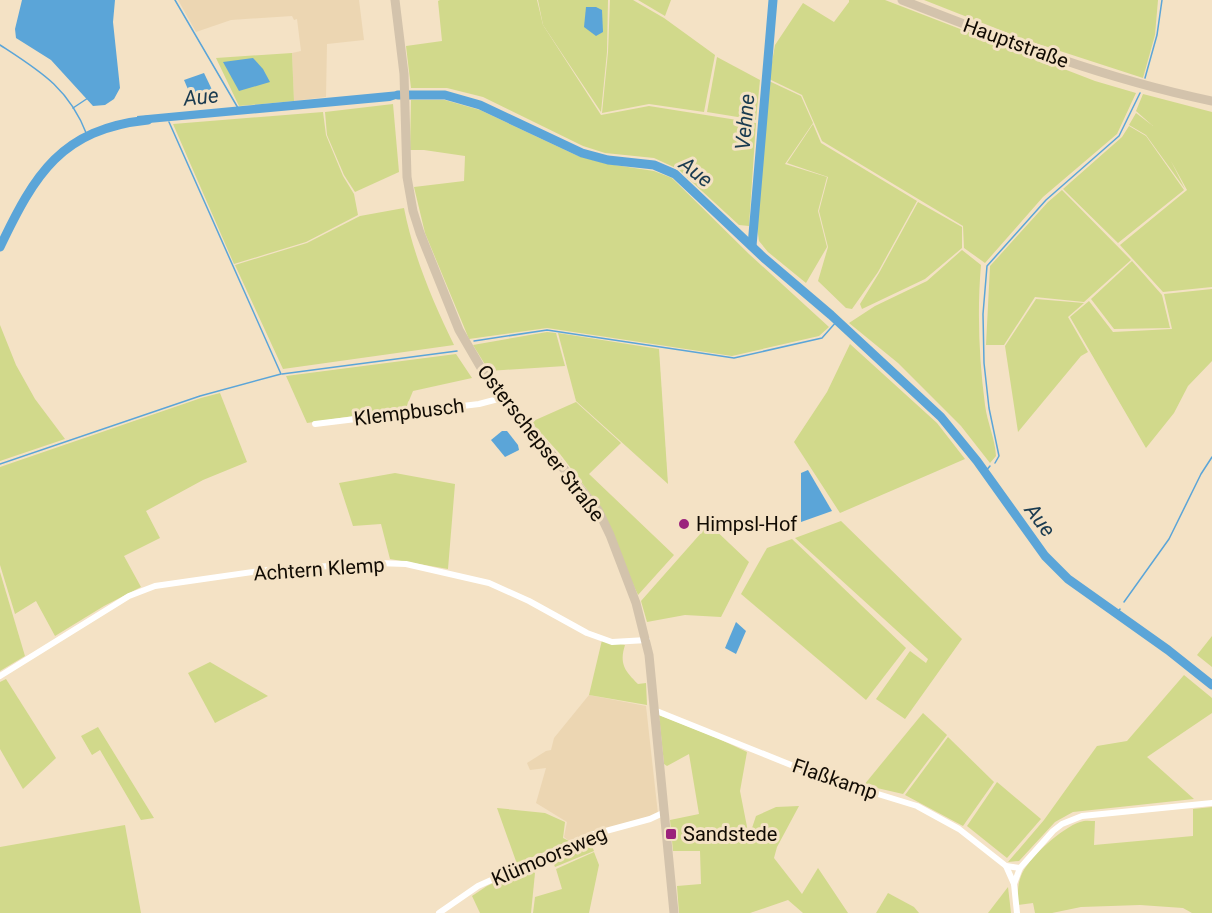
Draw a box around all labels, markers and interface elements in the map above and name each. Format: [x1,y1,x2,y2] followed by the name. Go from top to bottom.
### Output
[960,13,1072,73] street label: Hauptstraße
[181,83,220,111] water label: Aue
[731,93,759,151] water label: Vehne
[674,151,717,192] water label: Aue
[472,360,610,526] street label: Osterschepser Straße
[353,393,465,431] street label: Klempbusch
[1019,498,1060,541] water label: Aue
[696,512,797,536] place label: Himpsl-Hof
[677,517,691,531] marker: Himpsl-Hof
[253,552,385,586] street label: Achtern Klemp
[789,753,881,805] street label: Flaßkamp
[488,821,610,891] street label: Klümoorsweg
[683,822,777,846] place label: Sandstede
[664,827,678,841] marker: Sandstede

